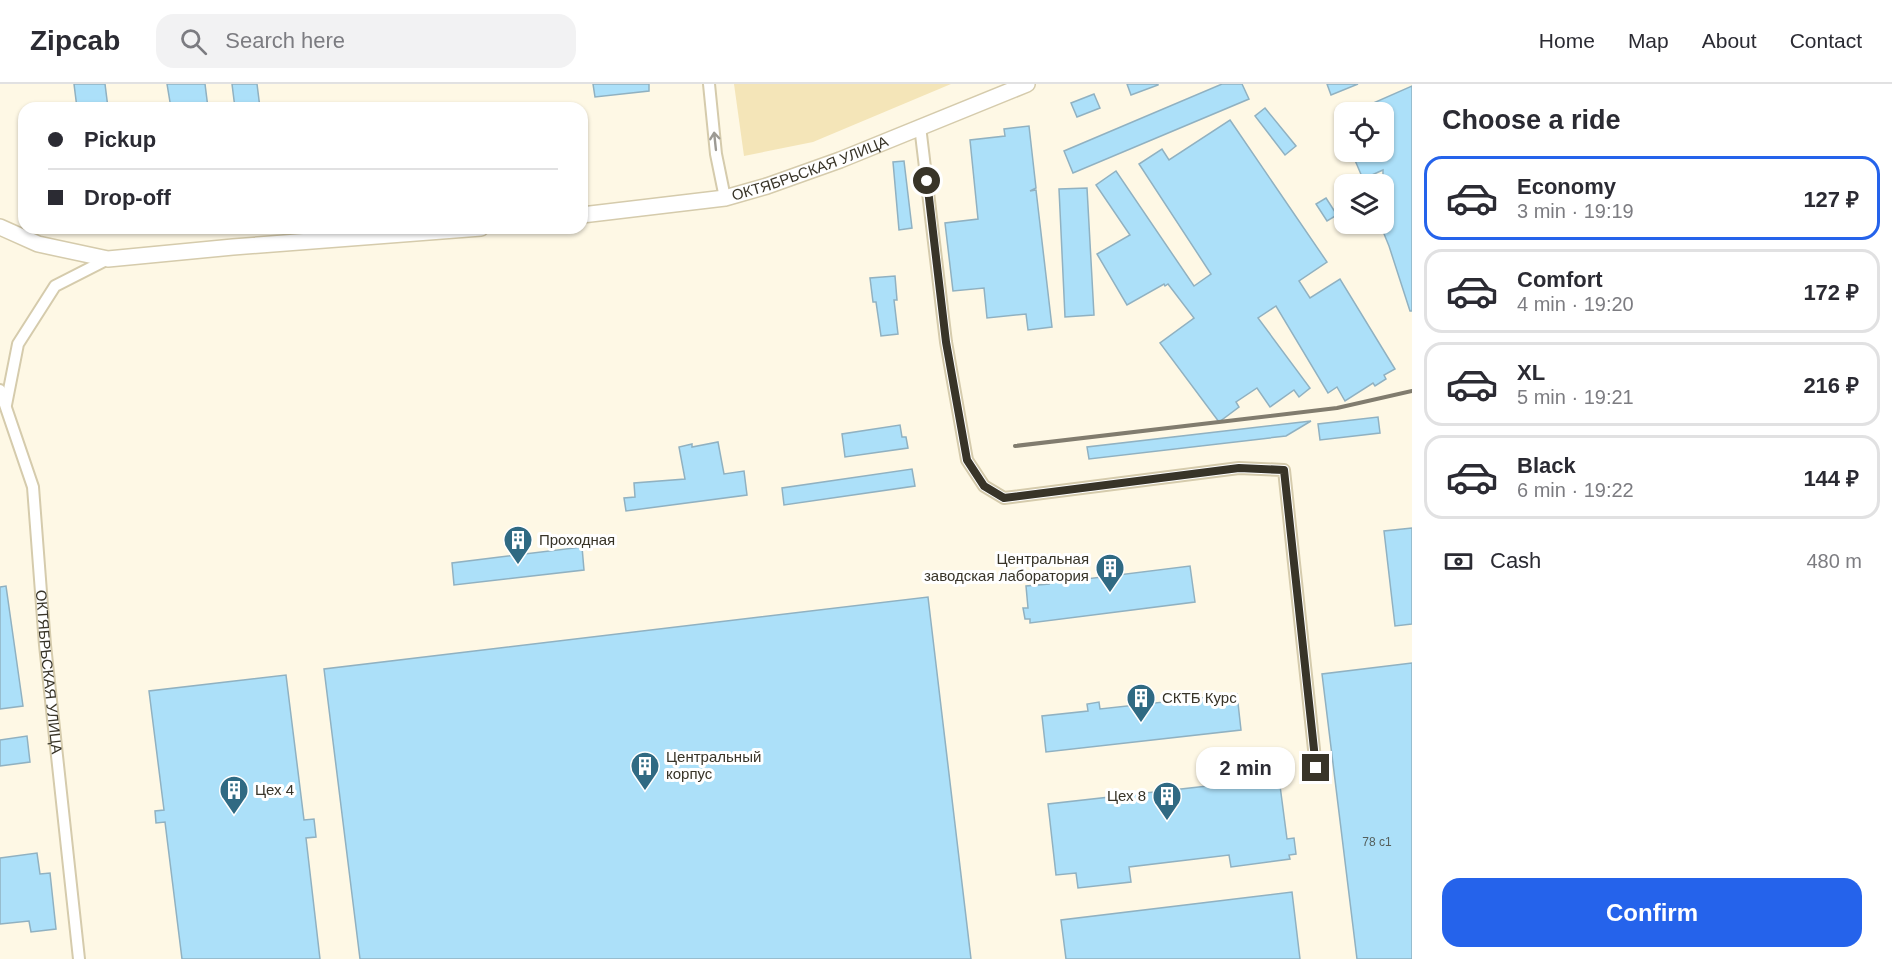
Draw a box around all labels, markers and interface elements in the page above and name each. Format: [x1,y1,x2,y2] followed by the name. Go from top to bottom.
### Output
[156,14,576,68] search box
[30,25,120,56] text: Zipcab
[177,25,210,58] icon: search
[225,28,345,53] text: Search here
[1539,29,1595,52] text: Home
[1628,29,1669,52] text: Map
[1702,29,1757,52] text: About
[1790,29,1862,52] text: Contact
[1334,102,1394,234] map controls
[1334,102,1394,162] button: locate
[1442,105,1621,135] text: Choose a ride
[84,127,156,152] text: Pickup
[709,132,720,152] one-way arrow
[730,132,891,204] street label: ОКТЯБРЬСКАЯ УЛИЦА
[913,167,940,194] route start
[1445,171,1499,225] icon: car
[1334,174,1394,234] button: layers
[1517,174,1616,199] text: Economy
[84,185,171,210] text: Drop-off
[1803,187,1859,212] text: 127 ₽
[1517,200,1634,222] text: 3 min · 19:19
[1445,264,1499,318] icon: car
[1517,267,1603,292] text: Comfort
[1803,280,1859,305] text: 172 ₽
[1517,293,1634,315] text: 4 min · 19:20
[1445,357,1499,411] icon: car
[1517,360,1545,385] text: XL
[1803,373,1859,398] text: 216 ₽
[1517,386,1634,408] text: 5 min · 19:21
[1445,450,1499,504] icon: car
[1517,453,1576,478] text: Black
[1803,466,1859,491] text: 144 ₽
[1517,479,1634,501] text: 6 min · 19:22
[502,524,534,566] building icon: Проходная
[539,531,615,548] place label: Проходная
[1442,545,1475,578] icon: cash
[1490,548,1541,573] text: Cash
[924,550,1089,584] place label: Центральная заводская лаборатория
[1806,550,1862,572] text: 480 m
[1094,552,1126,594] building icon: Центральная заводская лаборатория
[33,589,66,755] street label: ОКТЯБРЬСКАЯ УЛИЦА
[1125,682,1157,724] building icon: СКТБ Курс
[1162,689,1237,706] place label: СКТБ Курс
[1196,747,1295,789] callout: 2 min
[666,748,761,782] place label: Центральный корпус
[629,750,661,792] building icon: Центральный корпус
[1302,754,1329,781] route end
[1219,757,1272,779] text: 2 min
[218,774,250,816] building icon: Цех 4
[1151,780,1183,822] building icon: Цех 8
[255,781,294,798] place label: Цех 4
[1107,787,1146,804] place label: Цех 8
[1362,835,1392,849] house number: 78 с1
[1442,878,1862,947] button: Confirm

